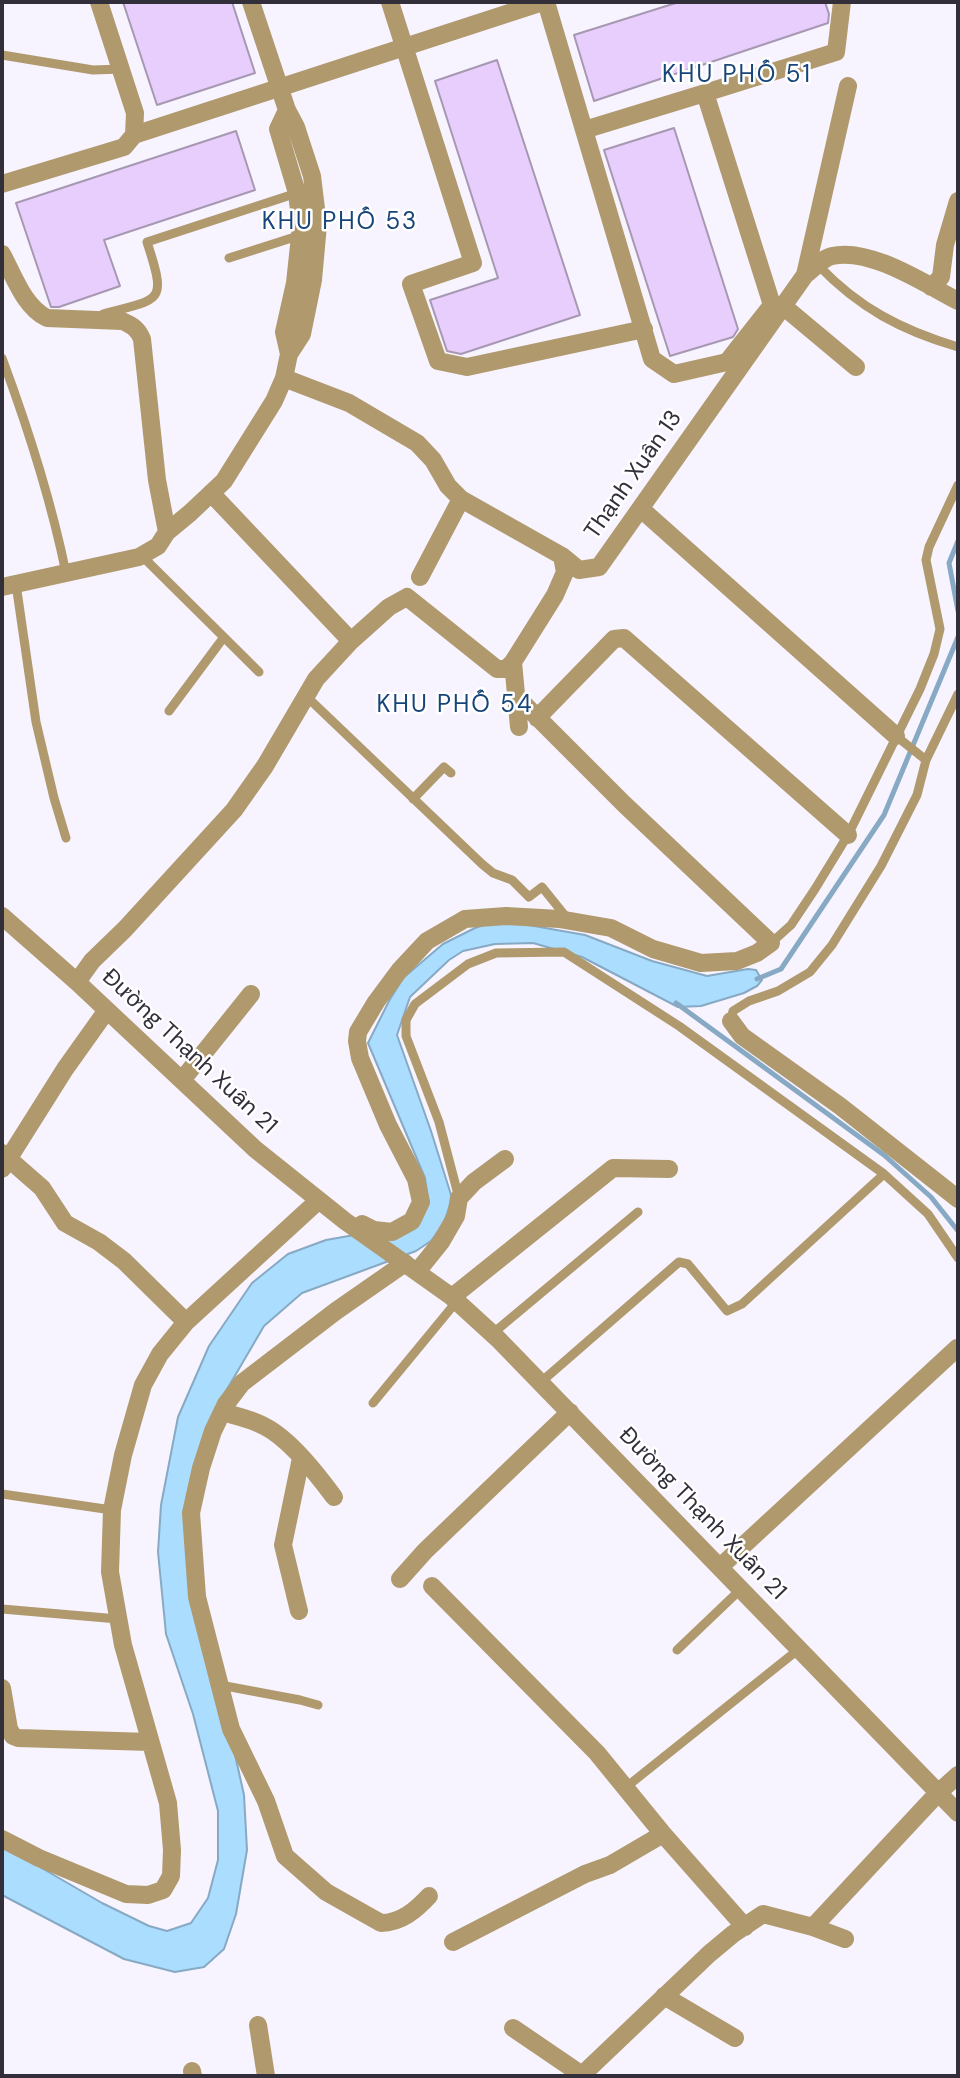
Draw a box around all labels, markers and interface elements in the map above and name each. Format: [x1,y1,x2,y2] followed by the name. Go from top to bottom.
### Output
[663,62,811,90] district label: KHU PHỐ 51
[263,209,417,237] district label: KHU PHỐ 53
[580,405,688,545] street label: Thạnh Xuân 13
[378,692,532,720] district label: KHU PHỐ 54
[96,964,282,1140] street label: Đường Thạnh Xuân 21
[612,1422,792,1606] street label: Đường Thạnh Xuân 21

